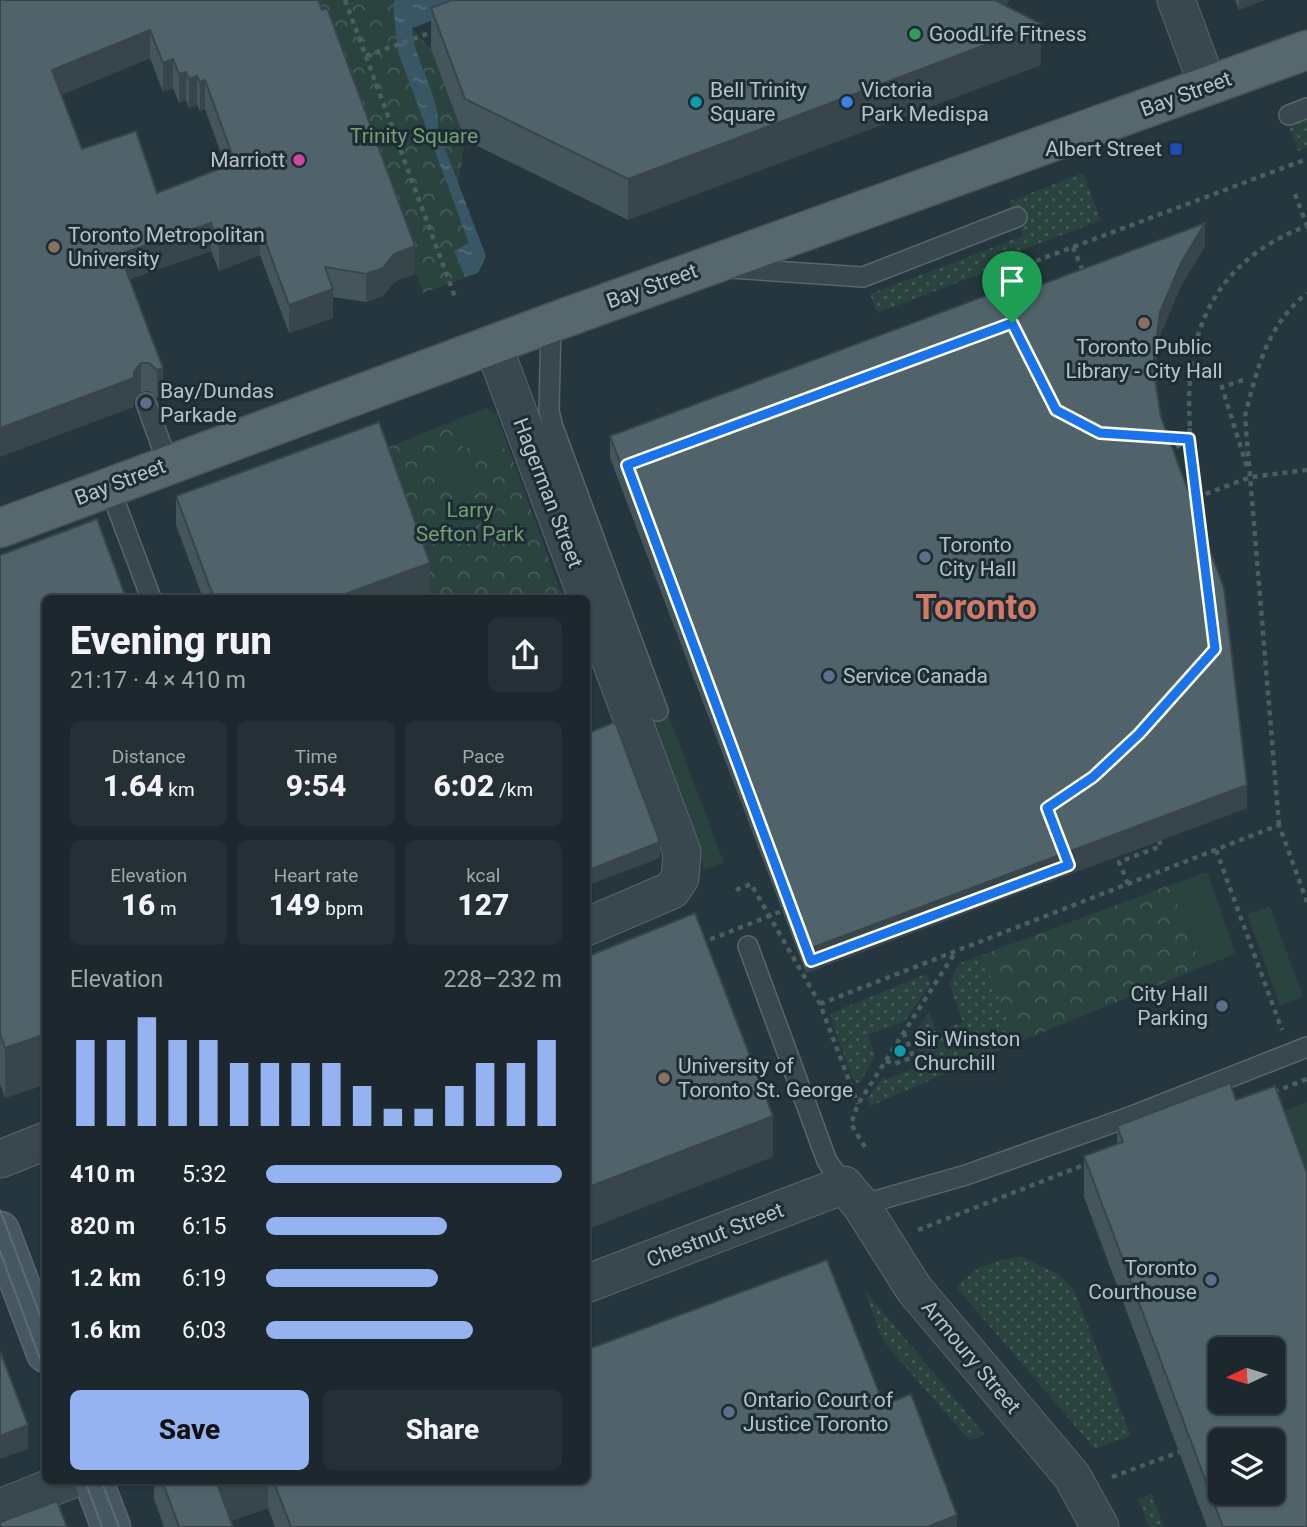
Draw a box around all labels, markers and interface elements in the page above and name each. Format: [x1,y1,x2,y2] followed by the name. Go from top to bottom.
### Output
[929,22,1087,46] place label: GoodLife Fitness
[907,26,923,42] marker: GoodLife Fitness
[1137,66,1235,122] street label: Bay Street
[710,78,807,126] place label: Bell Trinity Square
[861,78,989,126] place label: Victoria Park Medispa
[688,94,704,110] marker: Bell Trinity Square
[839,94,855,110] marker: Victoria Park Medispa
[350,124,478,148] park label: Trinity Square
[1045,137,1162,161] place label: Albert Street
[1168,141,1184,157] marker: Albert Street
[210,148,285,172] place label: Marriott
[291,152,307,168] marker: Marriott
[68,223,265,271] place label: Toronto Metropolitan University
[46,239,62,255] marker: Toronto Metropolitan University
[982,251,1042,323] pin
[603,258,701,314] street label: Bay Street
[993,262,1031,300] icon: arrive
[1136,315,1152,331] marker: Toronto Public Library - City Hall
[1065,335,1223,383] place label: Toronto Public Library - City Hall
[160,379,274,427] place label: Bay/Dundas Parkade
[138,395,154,411] marker: Bay/Dundas Parkade
[508,415,588,571] street label: Hagerman Street
[71,454,169,510] street label: Bay Street
[416,498,525,546] park label: Larry Sefton Park
[939,533,1016,581] place label: Toronto City Hall
[917,549,933,565] marker: Toronto City Hall
[915,587,1037,628] district label: Toronto
[488,618,562,692] button: share
[70,619,272,663] text: Evening run
[843,664,988,688] place label: Service Canada
[70,667,246,694] text: 21:17 · 4 × 410 m
[821,668,837,684] marker: Service Canada
[112,745,186,768] text: Distance
[295,745,337,768] text: Time
[462,745,504,768] text: Pace
[103,768,164,803] text: 1.64
[286,768,346,803] text: 9:54
[434,768,494,803] text: 6:02
[164,778,195,801] text: km
[494,778,533,801] text: /km
[110,864,187,887] text: Elevation
[274,864,358,887] text: Heart rate
[466,864,501,887] text: kcal
[121,887,155,922] text: 16
[269,887,321,922] text: 149
[457,887,509,922] text: 127
[155,897,177,920] text: m
[321,897,363,920] text: bpm
[70,966,163,993] text: Elevation
[443,966,562,993] text: 228–232 m
[1131,982,1208,1030] place label: City Hall Parking
[1214,998,1230,1014] marker: City Hall Parking
[914,1027,1020,1075] place label: Sir Winston Churchill
[892,1043,908,1059] marker: Sir Winston Churchill
[678,1054,853,1102] place label: University of Toronto St. George
[656,1070,672,1086] marker: University of Toronto St. George
[70,1161,135,1188] text: 410 m
[182,1161,226,1188] text: 5:32
[643,1198,787,1272] street label: Chestnut Street
[70,1213,135,1240] text: 820 m
[182,1213,226,1240] text: 6:15
[1088,1256,1197,1304] place label: Toronto Courthouse
[70,1265,141,1292] text: 1.2 km
[182,1265,226,1292] text: 6:19
[1203,1272,1219,1288] marker: Toronto Courthouse
[917,1295,1025,1419] street label: Armoury Street
[70,1317,141,1344] text: 1.6 km
[182,1317,226,1344] text: 6:03
[1208,1337,1284,1414] north arrow
[1208,1337,1285,1505] map controls
[743,1388,894,1436] place label: Ontario Court of Justice Toronto
[70,1390,309,1470] button: Save
[323,1390,562,1470] button: Share
[721,1404,737,1420] marker: Ontario Court of Justice Toronto
[1208,1428,1285,1505] button: layers

